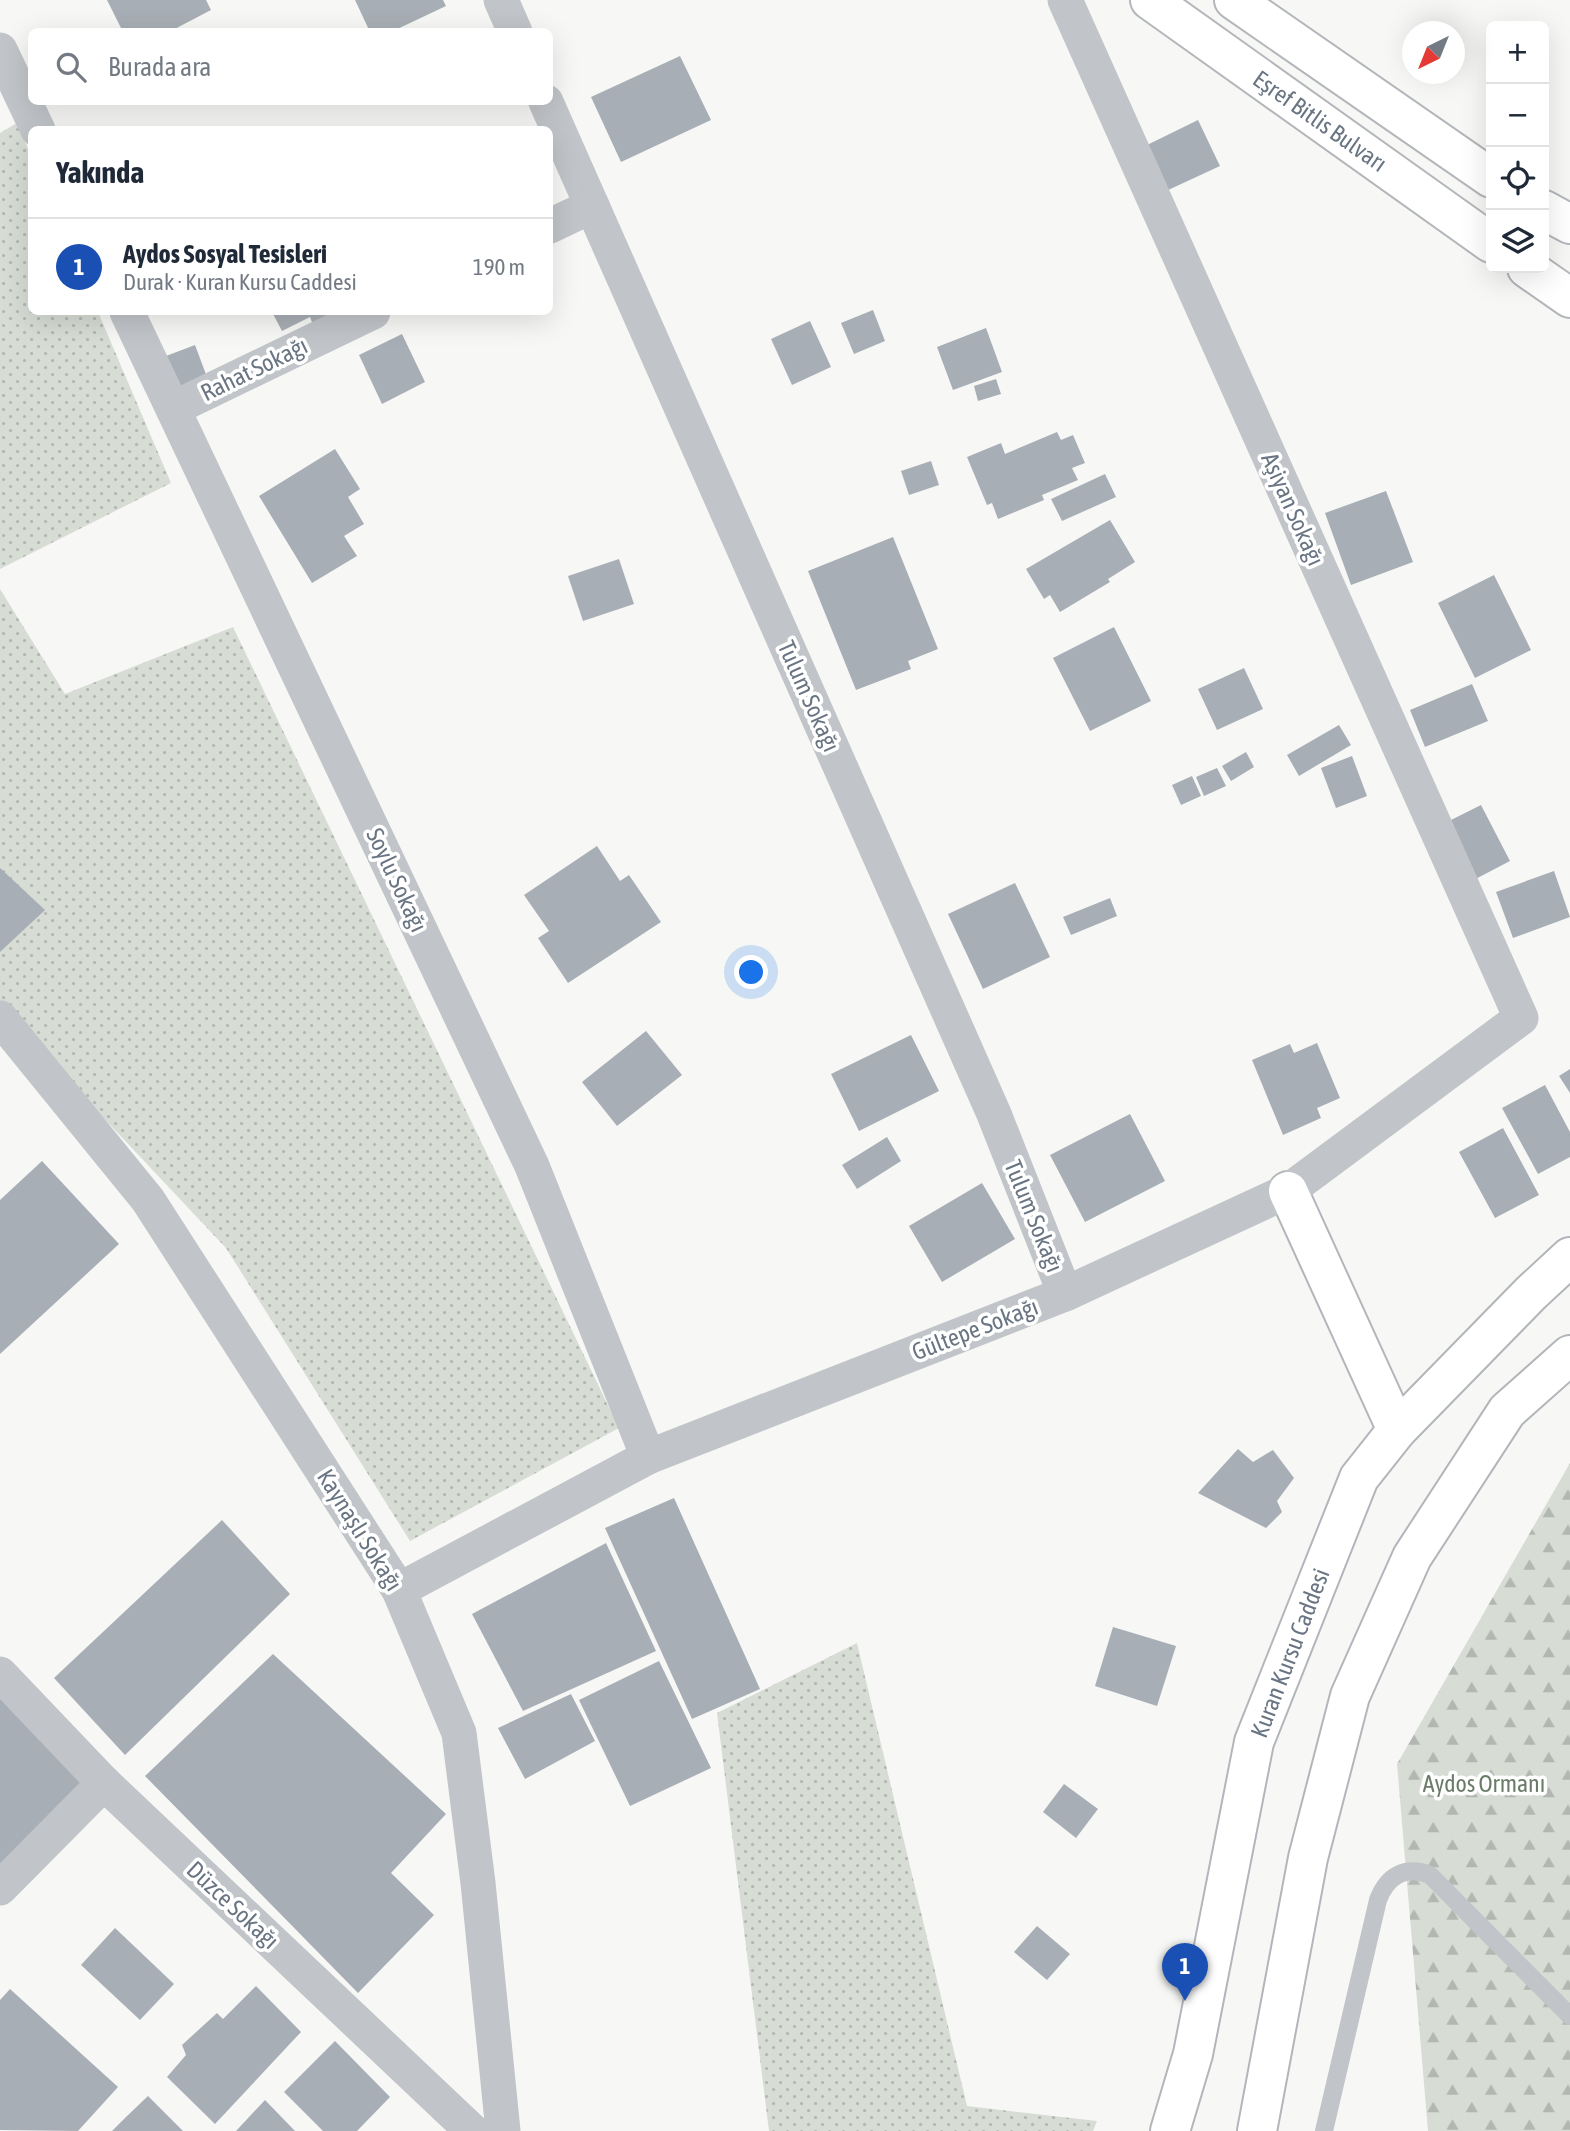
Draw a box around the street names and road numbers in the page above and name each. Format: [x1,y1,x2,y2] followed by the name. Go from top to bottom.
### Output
[1248,65,1392,177] street label: Eşref Bitlis Bulvarı
[196,332,312,406] street label: Rahat Sokağı
[1256,449,1330,569] street label: Aşiyan Sokağı
[773,636,845,756] street label: Tulum Sokağı
[361,824,433,936] street label: Soylu Sokağı
[999,1156,1069,1276] street label: Tulum Sokağı
[908,1293,1042,1365] street label: Gültepe Sokağı
[312,1464,408,1596] street label: Kaynaşlı Sokağı
[1245,1565,1335,1741] street label: Kuran Kursu Caddesi
[182,1856,284,1954] street label: Düzce Sokağı

